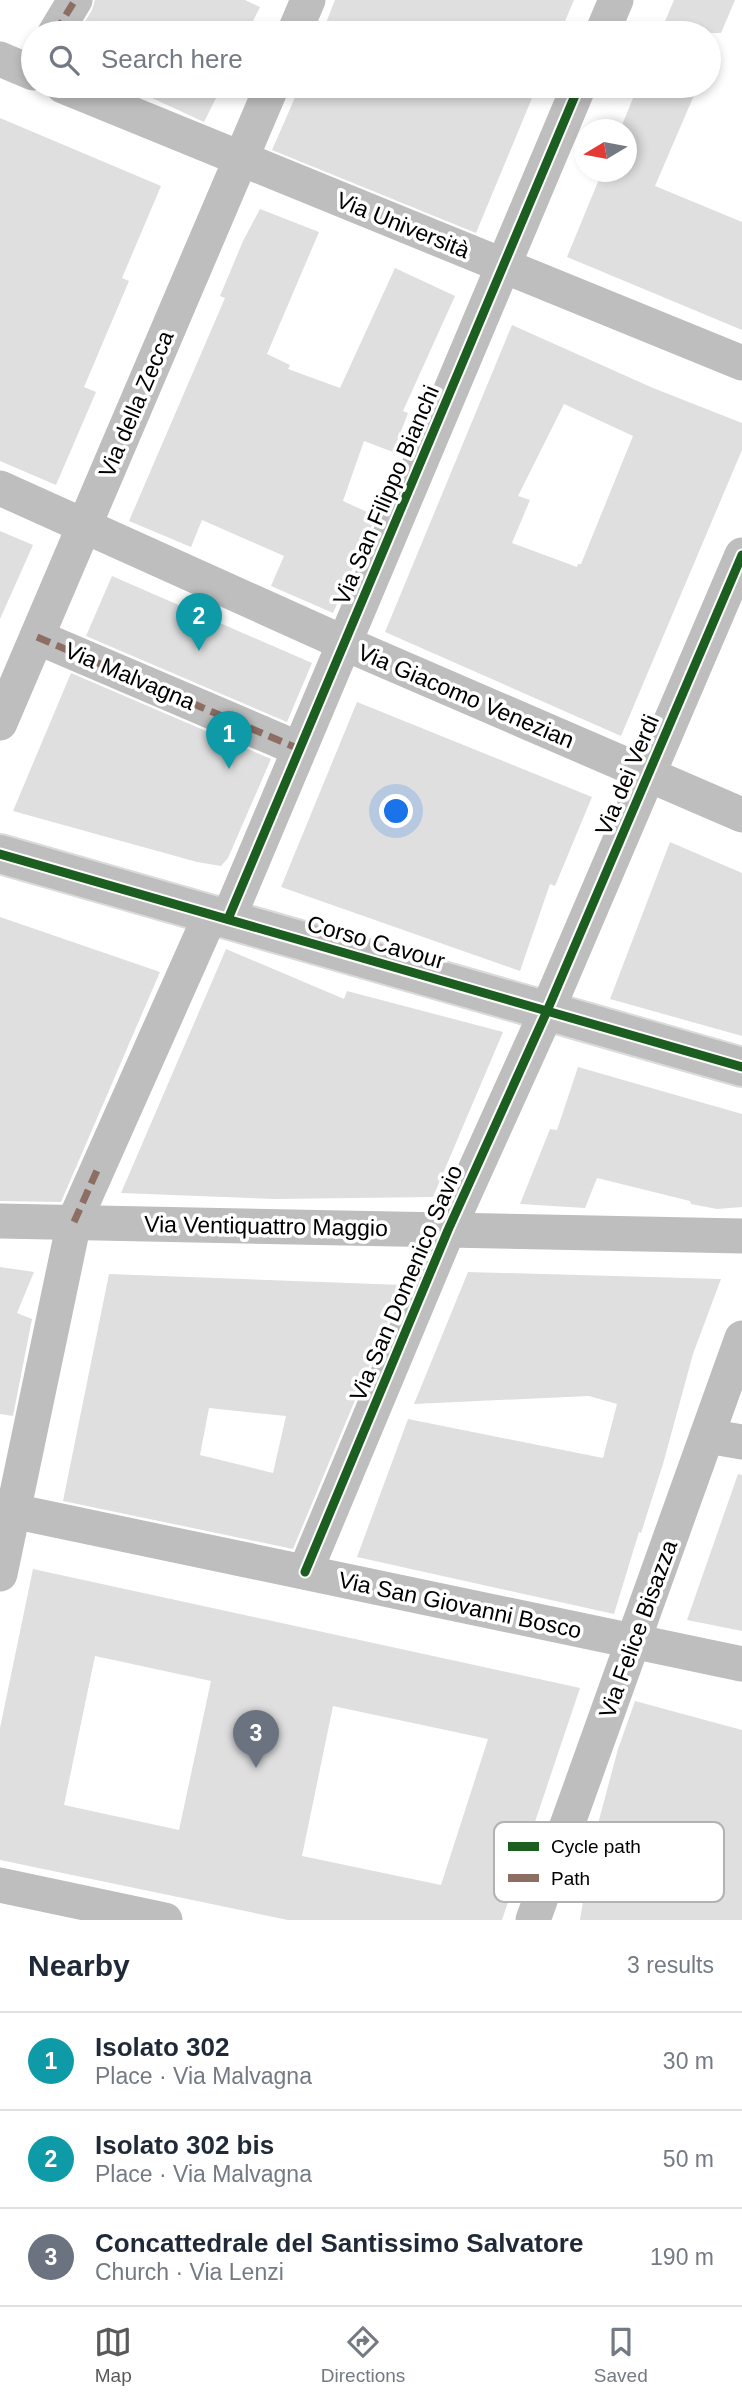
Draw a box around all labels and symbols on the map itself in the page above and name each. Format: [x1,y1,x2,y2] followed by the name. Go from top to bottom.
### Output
[574,119,637,182] north arrow
[333,186,474,264] street label: Via Università
[93,327,179,481] street label: Via della Zecca
[328,381,444,609] street label: Via San Filippo Bianchi
[176,593,222,651] pin: 2
[61,637,199,715] street label: Via Malvagna
[354,639,578,753] street label: Via Giacomo Venezian
[206,711,252,769] pin: 1
[590,711,664,839] street label: Via dei Verdi
[379,794,413,828] your location
[304,910,448,974] street label: Corso Cavour
[344,1161,468,1405] street label: Via San Domenico Savio
[144,1211,388,1241] street label: Via Ventiquattro Maggio
[594,1536,682,1722] street label: Via Felice Bisazza
[336,1567,584,1643] street label: Via San Giovanni Bosco
[233,1710,279,1768] pin: 3
[494,1822,724,1902] legend
[551,1836,641,1857] text: Cycle path
[551,1868,590,1889] text: Path

